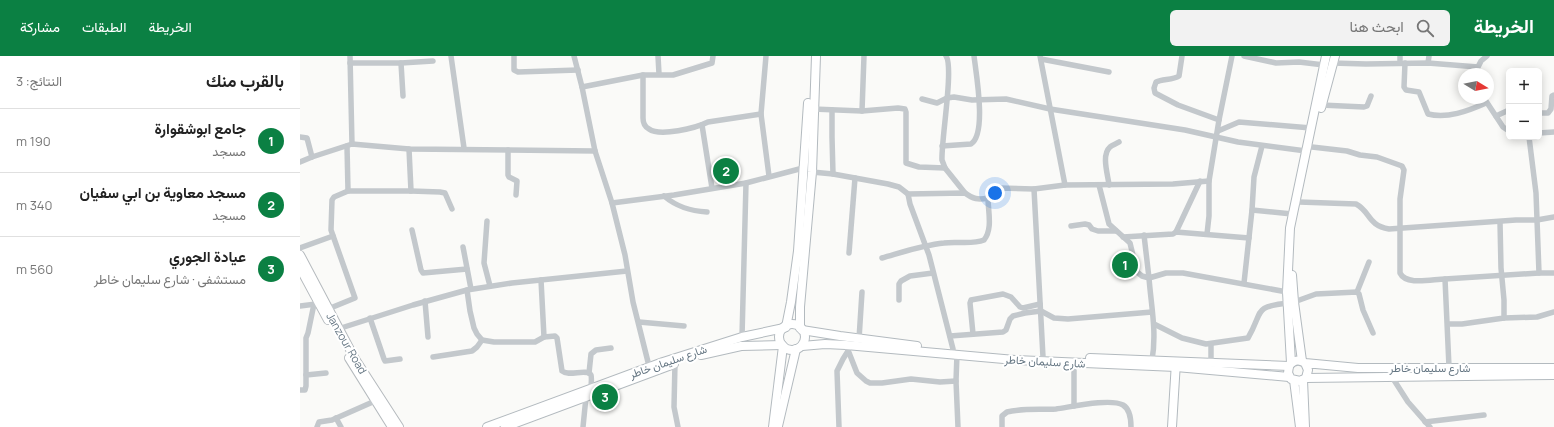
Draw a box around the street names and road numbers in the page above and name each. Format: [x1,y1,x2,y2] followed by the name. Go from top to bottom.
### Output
[323,310,371,376] street label: Janzour Road
[626,341,709,383] street label: شارع سليمان خاطر
[1003,351,1086,372] street label: شارع سليمان خاطر
[1389,360,1471,376] street label: شارع سليمان خاطر

